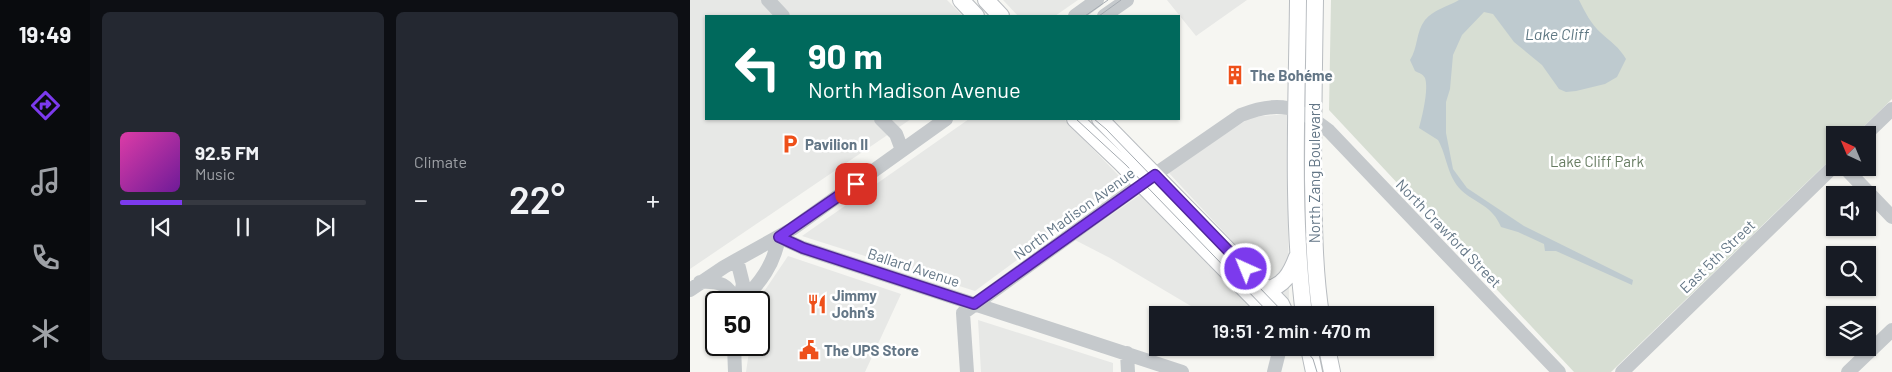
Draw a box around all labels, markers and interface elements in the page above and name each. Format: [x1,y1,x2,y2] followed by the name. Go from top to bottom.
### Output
[19,21,71,47] text: 19:49
[1525,24,1590,43] water label: Lake Cliff
[808,34,883,76] text: 90 m
[725,35,790,100] icon: left
[1224,64,1246,86] building icon: The Bohéme
[1250,66,1333,84] place label: The Bohéme
[808,76,1021,102] text: North Madison Avenue
[28,88,63,123] icon: directions
[1305,103,1323,243] street label: North Zang Boulevard
[1826,126,1876,176] north arrow
[1826,126,1876,356] map controls
[779,133,801,155] parking icon: Pavilion II
[805,135,868,153] place label: Pavilion II
[195,141,259,164] text: 92.5 FM
[414,152,467,171] text: Climate
[1550,152,1644,170] park label: Lake Cliff Park
[835,163,877,205] pin
[1010,163,1138,263] street label: North Madison Avenue
[28,164,63,199] icon: music
[195,164,235,183] text: Music
[842,170,870,198] icon: arrive
[1393,175,1505,291] street label: North Crawford Street
[509,176,565,222] text: 22°
[414,182,428,216] text: −
[646,182,660,216] text: +
[1826,186,1876,236] button: sound
[147,213,175,241] icon: previous
[229,213,257,241] icon: pause
[311,213,339,241] icon: next
[1676,216,1758,296] street label: East 5th Street
[28,240,63,275] icon: phone
[1219,242,1271,294] position arrow
[866,244,962,290] street label: Ballard Avenue
[1826,246,1876,296] button: search
[832,286,877,321] place label: Jimmy John's
[705,291,770,356] speed limit sign: 50
[806,293,828,315] restaurant icon: Jimmy John's
[1826,306,1876,356] button: layers
[28,316,63,351] icon: climate
[1212,319,1371,342] text: 19:51 · 2 min · 470 m
[798,339,820,361] public building icon: The UPS Store
[824,341,919,359] place label: The UPS Store

